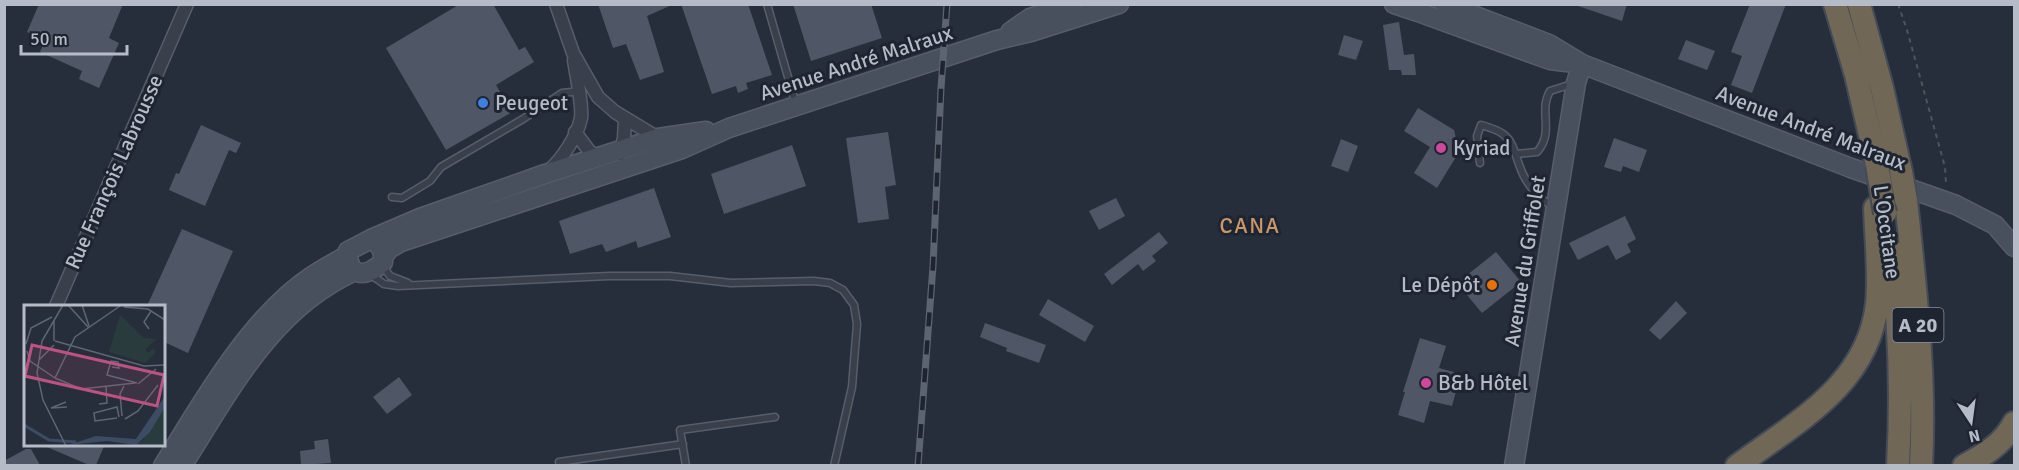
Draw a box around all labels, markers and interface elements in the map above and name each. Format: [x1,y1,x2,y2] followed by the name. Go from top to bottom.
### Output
[21,18,128,56] scale bar
[756,19,956,106] street label: Avenue André Malraux
[30,28,68,50] text: 50 m
[59,71,169,273] street label: Rue François Labrousse
[1712,80,1910,176] street label: Avenue André Malraux
[495,90,568,116] place label: Peugeot
[476,96,490,110] marker: Peugeot
[1453,135,1510,161] place label: Kyriad
[1434,141,1448,155] marker: Kyriad
[1499,174,1551,348] street label: Avenue du Griffolet
[1868,183,1906,281] street label: L'Occitane
[1219,212,1281,239] district label: CANA
[1401,272,1480,298] place label: Le Dépôt
[1485,278,1499,292] marker: Le Dépôt
[24,305,165,446] inset map
[1892,308,1944,342] road number: A 20
[1438,370,1528,396] place label: B&b Hôtel
[1419,376,1433,390] marker: B&b Hôtel
[1941,392,2001,452] north arrow
[1966,425,1982,447] text: N

